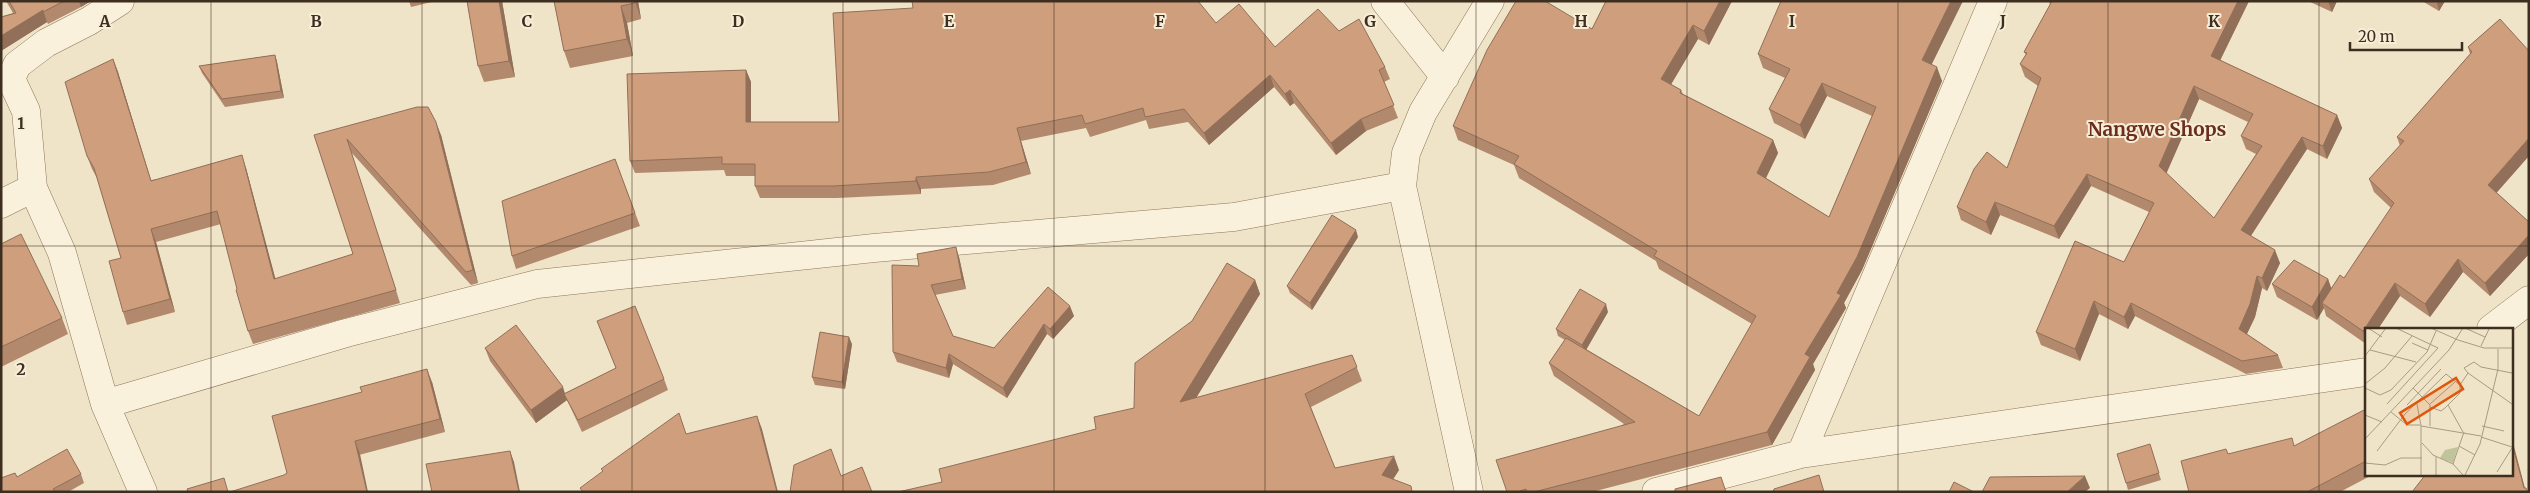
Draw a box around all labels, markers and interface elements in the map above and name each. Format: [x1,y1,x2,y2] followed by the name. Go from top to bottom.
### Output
[98,11,111,31] text: A
[310,11,322,31] text: B
[522,11,532,31] text: C
[732,11,744,31] text: D
[944,11,955,31] text: E
[1155,11,1165,31] text: F
[1364,11,1376,31] text: G
[1574,11,1588,31] text: H
[1789,11,1795,31] text: I
[1999,11,2006,31] text: J
[2208,11,2220,31] text: K
[2350,20,2462,52] scale bar
[2358,27,2395,46] text: 20 m
[17,113,25,133] text: 1
[2088,117,2227,141] district label: Nangwe Shops
[2365,328,2512,476] inset map
[16,359,26,379] text: 2

